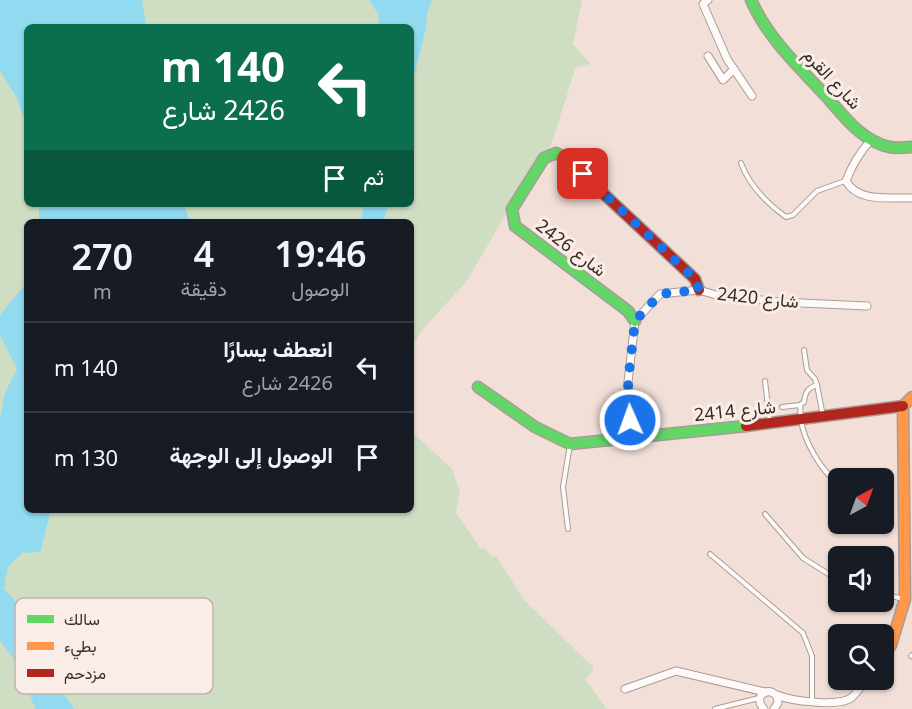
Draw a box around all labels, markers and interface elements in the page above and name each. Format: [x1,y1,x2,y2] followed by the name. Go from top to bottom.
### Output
[161,37,285,94] text: 140 m
[797,43,867,115] street label: شارع القرم
[306,48,384,126] icon: left
[162,91,285,128] text: 2426 شارع
[557,148,608,199] pin
[566,157,599,190] icon: arrive
[363,161,384,191] text: ثم
[318,162,351,195] icon: arrive
[531,213,612,282] street label: 2426 شارع
[193,229,214,278] text: 4
[274,229,367,278] text: 19:46
[71,232,133,281] text: 270
[181,275,227,302] text: دقيقة
[292,275,349,302] text: الوصول
[93,278,112,305] text: m
[716,281,800,314] street label: 2420 شارع
[223,333,333,363] text: انعطف يسارًا
[351,351,384,384] icon: left
[54,352,118,382] text: 140 m
[242,369,333,396] text: 2426 شارع
[598,388,662,452] position arrow
[693,394,777,427] street label: 2414 شارع
[169,439,333,469] text: الوصول إلى الوجهة
[351,441,384,474] icon: arrive
[54,442,118,472] text: 130 m
[828,468,894,534] north arrow
[828,468,894,690] map controls
[828,546,894,612] button: sound
[15,598,213,694] legend
[64,608,100,630] text: سالك
[828,624,894,690] button: search
[64,635,96,660] text: بطيء
[64,662,106,684] text: مزدحم

